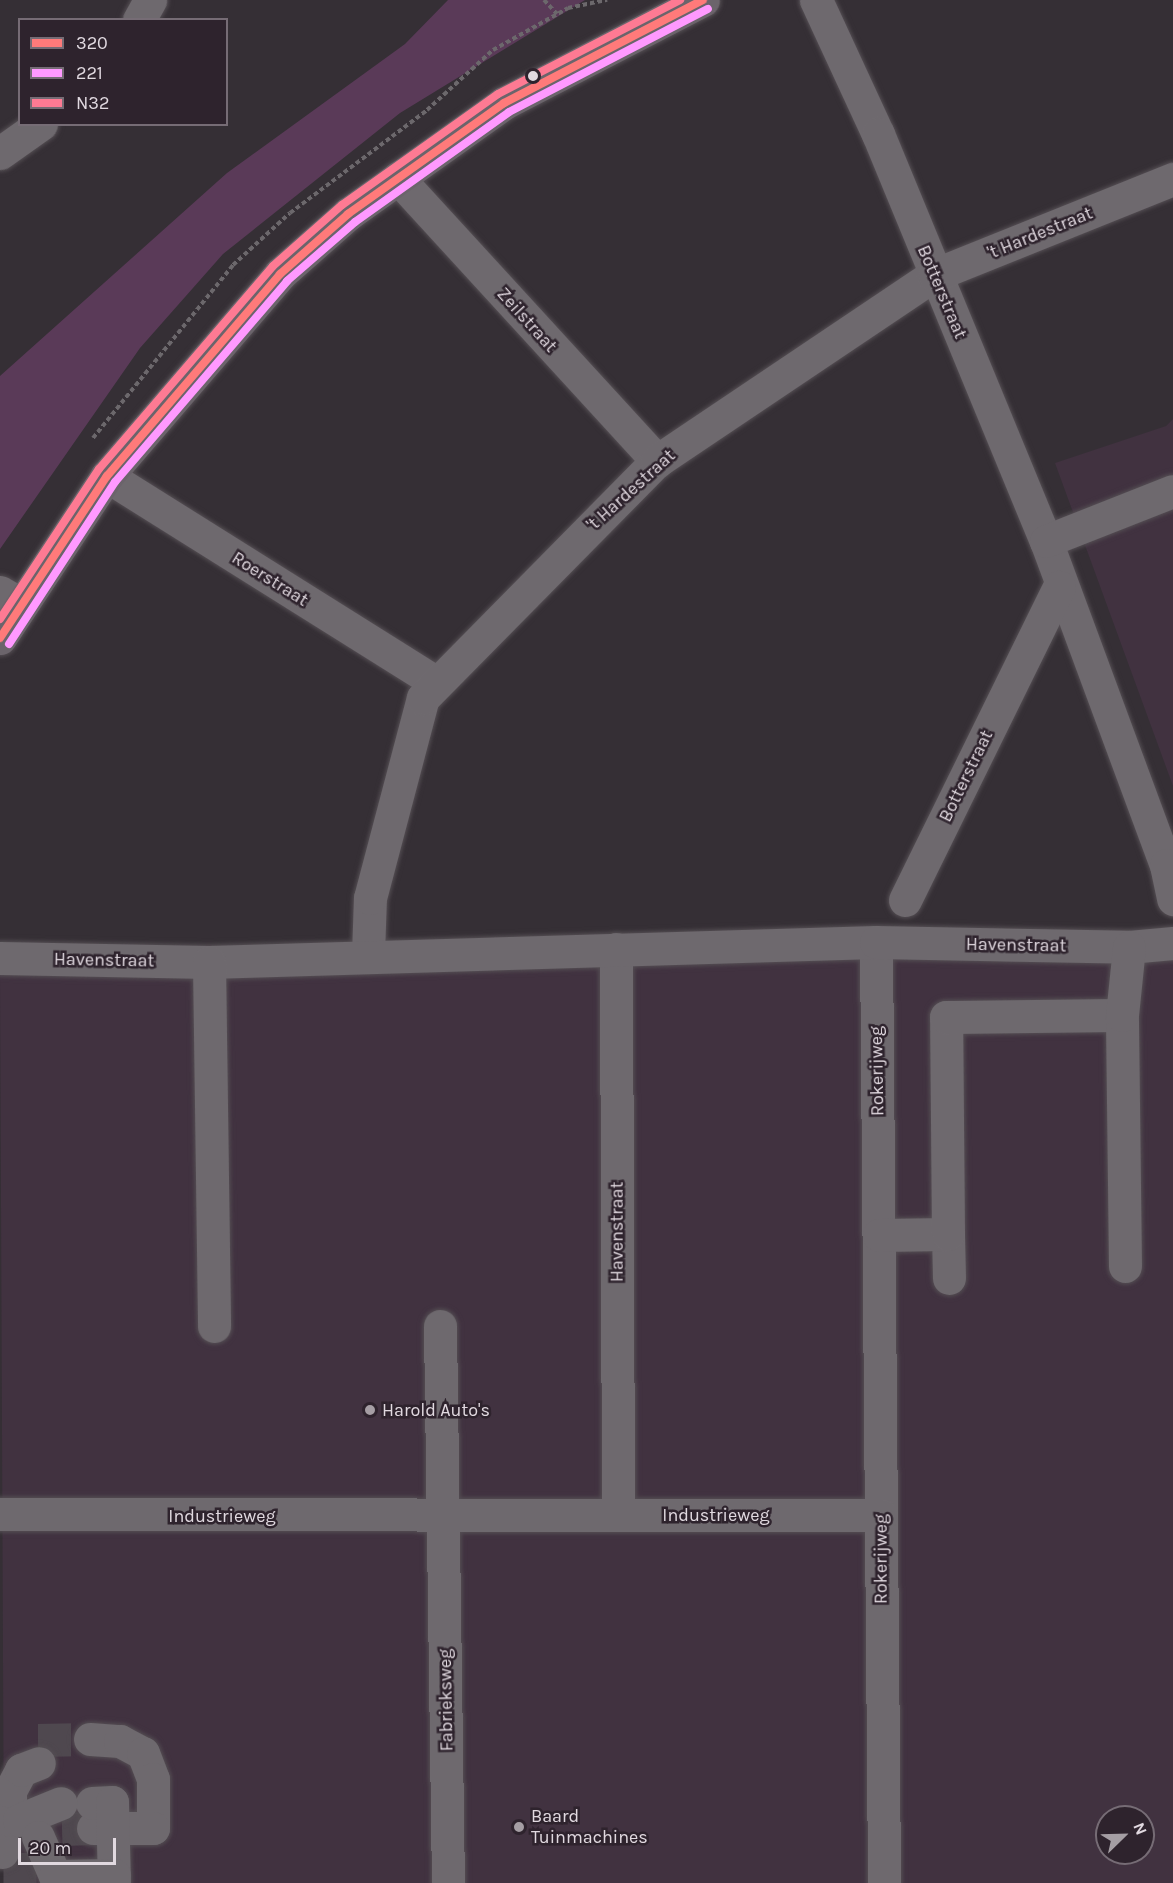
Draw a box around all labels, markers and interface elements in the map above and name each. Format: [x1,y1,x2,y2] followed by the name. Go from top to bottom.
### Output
[18,18,228,126] legend
[76,32,108,54] text: 320
[76,62,103,84] text: 221
[527,70,539,82] unlabelled marker
[76,92,109,114] text: N32
[984,202,1096,264] street label: 't Hardestraat
[913,242,971,342] street label: Botterstraat
[492,283,562,357] street label: Zeilstraat
[582,445,680,535] street label: 't Hardestraat
[228,547,312,611] street label: Roerstraat
[934,726,998,826] street label: Botterstraat
[966,933,1066,957] street label: Havenstraat
[54,948,154,972] street label: Havenstraat
[865,1026,889,1116] street label: Rokerijweg
[606,1182,628,1282] street label: Havenstraat
[382,1399,490,1421] place label: Harold Auto's
[363,1403,377,1417] marker: Harold Auto's
[662,1504,770,1526] street label: Industrieweg
[168,1505,276,1527] street label: Industrieweg
[870,1514,892,1604] street label: Rokerijweg
[434,1648,458,1752] street label: Fabrieksweg
[1095,1805,1155,1865] north arrow
[531,1806,648,1848] place label: Baard Tuinmachines
[512,1820,526,1834] marker: Baard Tuinmachines
[1129,1820,1151,1838] text: N
[21,1826,118,1864] scale bar
[29,1837,71,1859] text: 20 m

